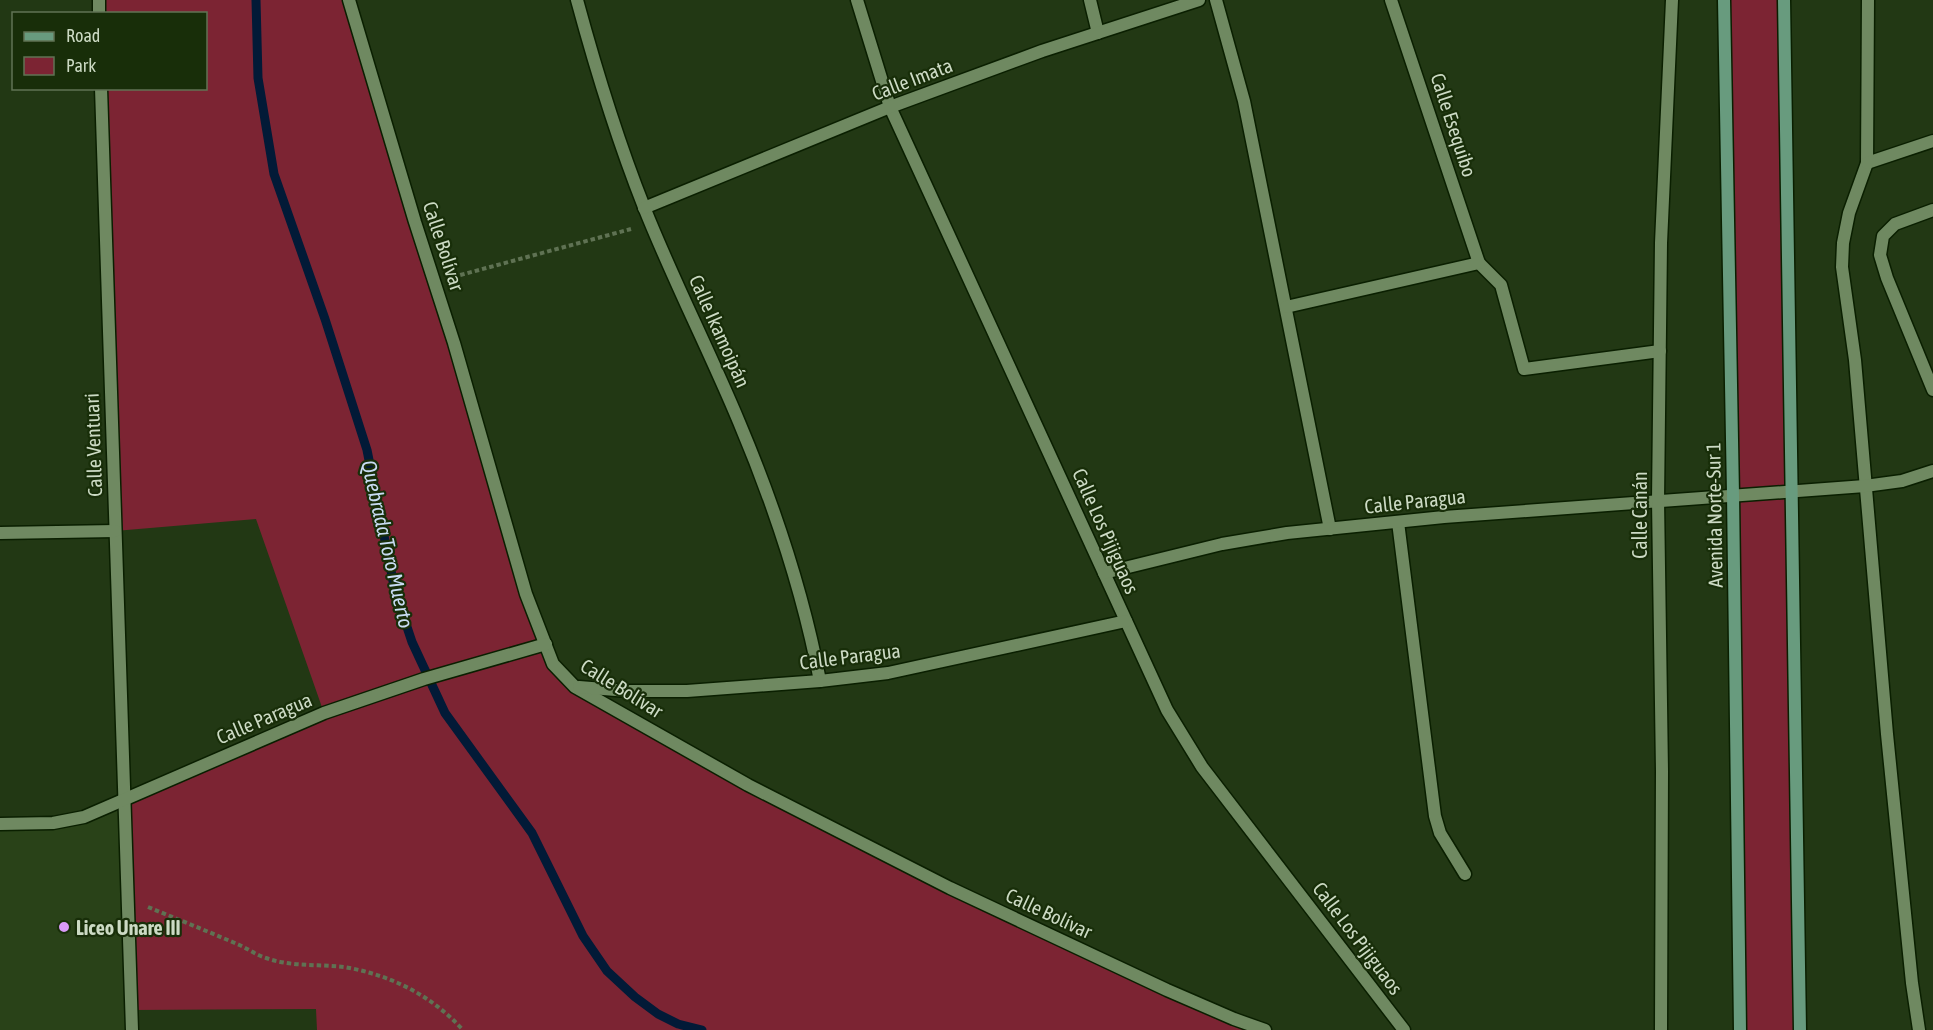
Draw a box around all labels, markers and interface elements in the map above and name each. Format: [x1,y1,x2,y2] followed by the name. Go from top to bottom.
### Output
[12,12,207,90] legend
[66,25,100,46] text: Road
[868,53,956,105] street label: Calle Imata
[66,55,96,76] text: Park
[1426,70,1482,180] street label: Calle Esequibo
[419,198,470,295] street label: Calle Bolívar
[685,271,755,391] street label: Calle Ikamoipán
[80,393,106,497] street label: Calle Ventuari
[1701,442,1727,588] street label: Avenida Norte-Sur 1
[357,458,419,630] water label: Quebrada Toro Muerto
[1068,465,1144,597] street label: Calle Los Pijiguaos
[1628,471,1651,559] street label: Calle Canán
[1363,484,1467,518] street label: Calle Paragua
[798,638,902,674] street label: Calle Paragua
[577,654,668,723] street label: Calle Bolívar
[213,688,315,748] street label: Calle Paragua
[1308,877,1408,999] street label: Calle Los Pijiguaos
[1002,883,1097,943] street label: Calle Bolívar
[76,916,181,939] place label: Liceo Unare III
[57,920,71,934] marker: Liceo Unare III

